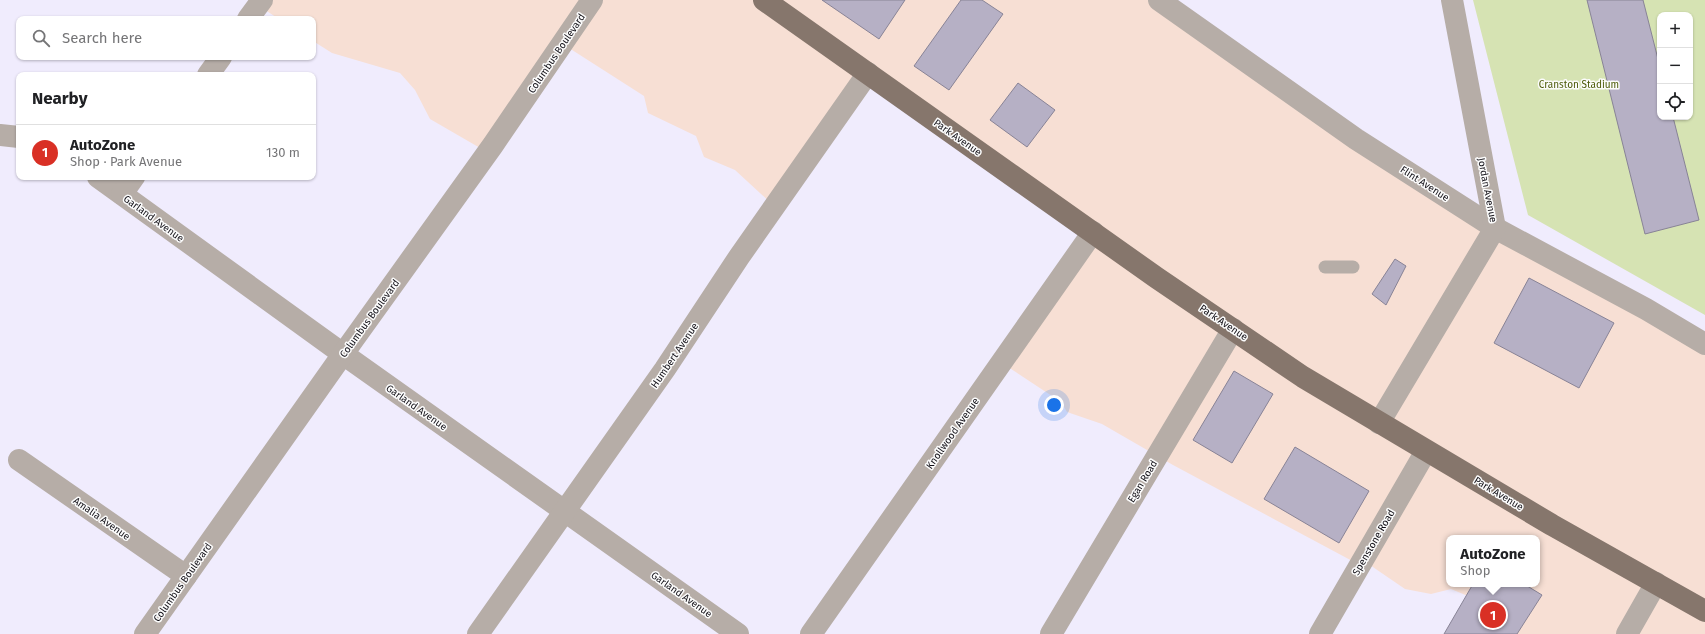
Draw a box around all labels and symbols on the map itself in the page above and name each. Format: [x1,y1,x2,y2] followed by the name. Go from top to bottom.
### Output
[526,11,588,96] street label: Columbus Boulevard
[1539,79,1619,91] park label: Cranston Stadium
[931,117,984,159] street label: Park Avenue
[1475,157,1499,224] street label: Jordan Avenue
[1398,164,1451,204] street label: Flint Avenue
[121,193,186,245] street label: Garland Avenue
[337,277,402,360] street label: Columbus Boulevard
[1197,302,1250,343] street label: Park Avenue
[649,321,701,390] street label: Humbert Avenue
[384,382,449,433] street label: Garland Avenue
[1044,395,1064,415] your location
[924,396,982,471] street label: Knollwood Avenue
[1126,458,1160,505] street label: Egan Road
[1472,474,1525,513] street label: Park Avenue
[71,495,132,543] street label: Amalia Avenue
[1350,508,1397,577] street label: Spenstone Road
[151,541,215,624] street label: Columbus Boulevard
[649,569,714,620] street label: Garland Avenue
[1480,600,1506,630] pin: 1

